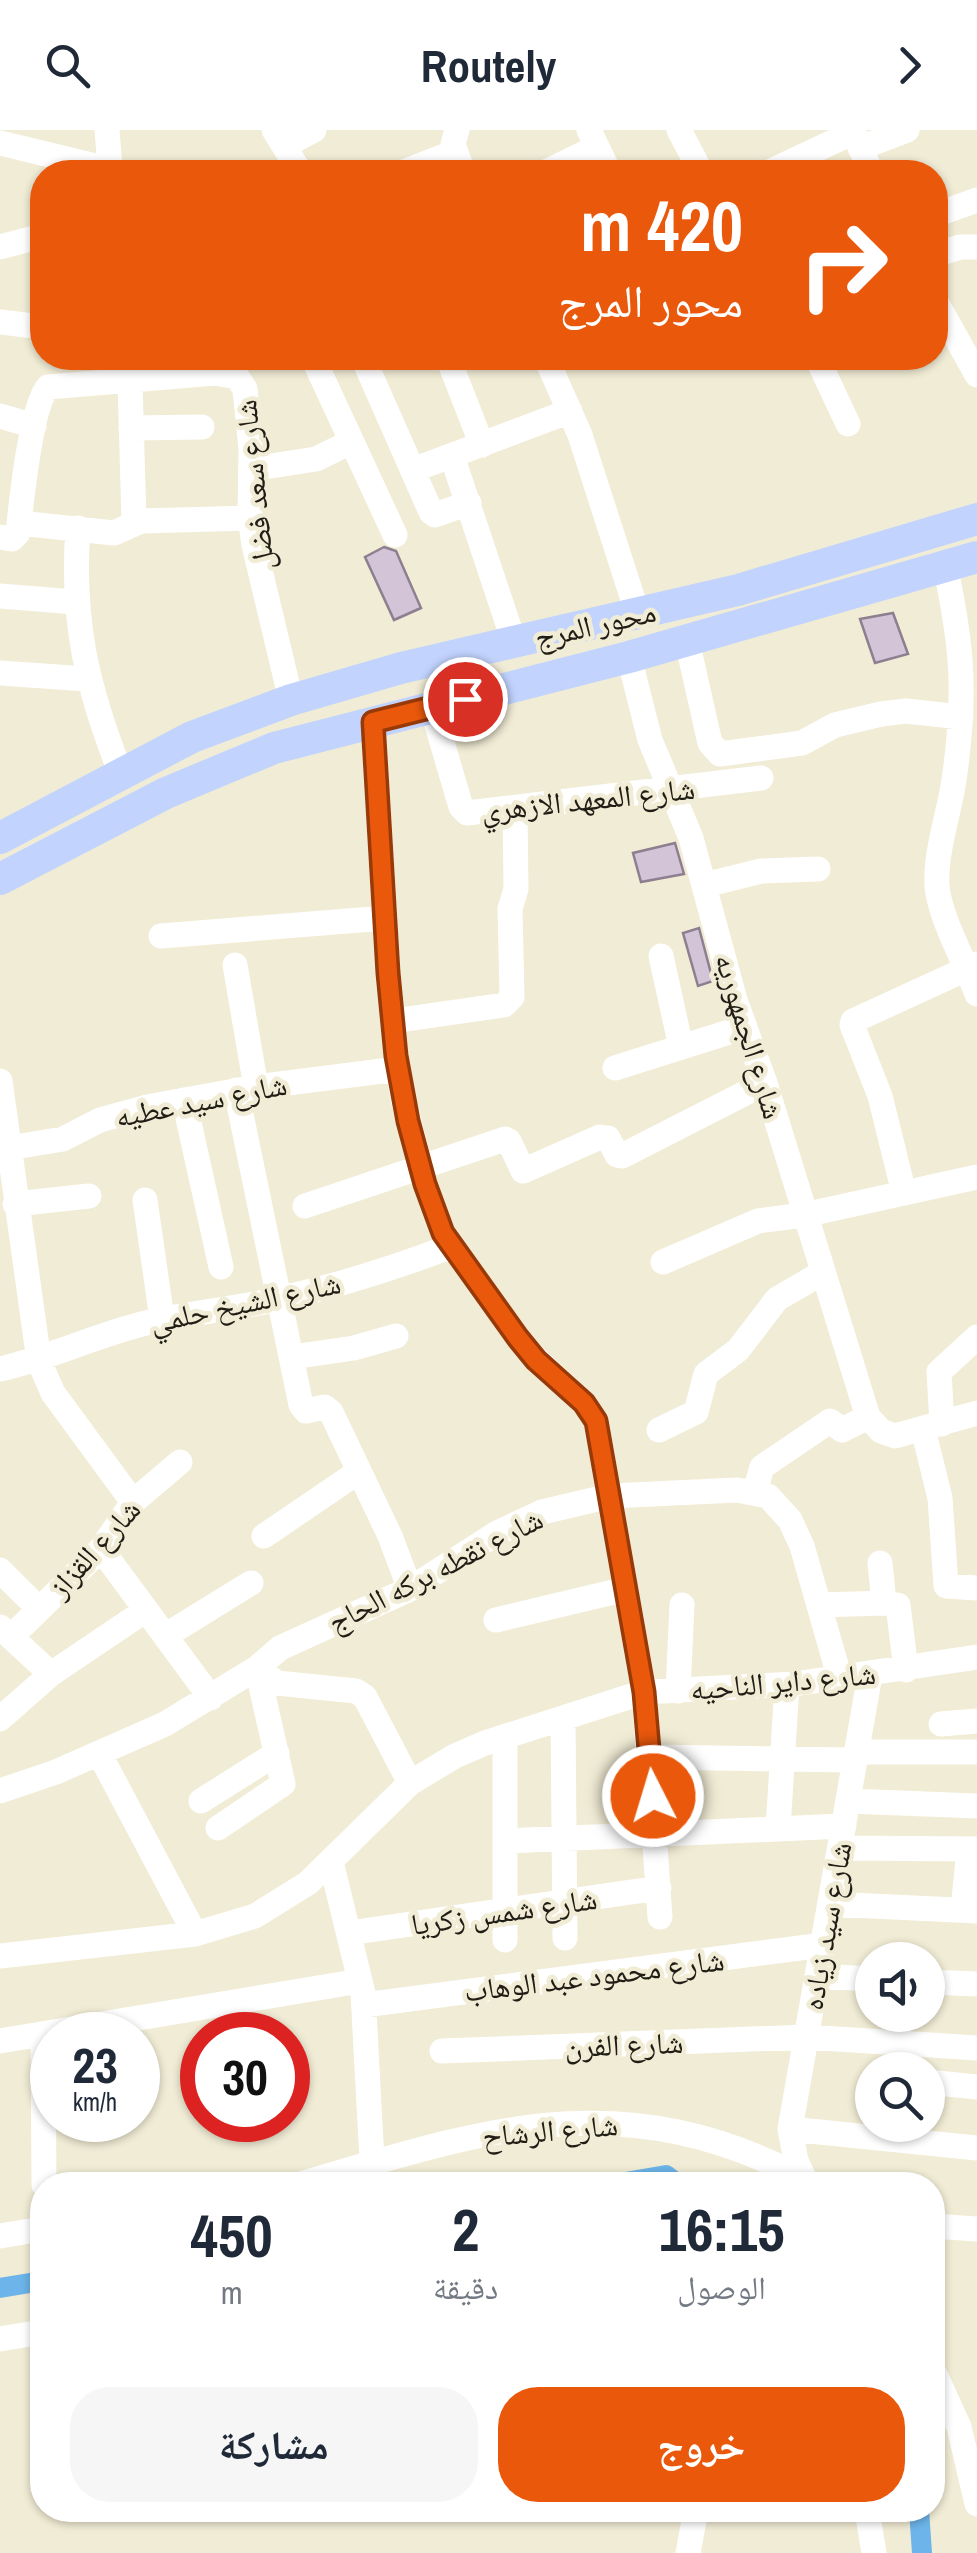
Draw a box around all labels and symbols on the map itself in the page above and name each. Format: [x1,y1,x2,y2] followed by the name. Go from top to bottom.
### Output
[225,398,283,572] street label: شارع سعد فضل
[530,591,660,657] street label: محور المرج
[423,657,508,742] pin
[479,768,697,835] street label: شارع المعهد الازهري
[706,949,794,1123] street label: شارع الجمهوريه
[112,1064,290,1136] street label: شارع سيد عطيه
[146,1262,345,1346] street label: شارع الشيخ حلمي
[38,1490,149,1607] street label: شارع القزاز
[321,1499,549,1641] street label: شارع نقطه بركه الحاج
[689,1653,877,1709] street label: شارع داير الناحيه
[601,1744,705,1848] position arrow
[792,1839,860,2013] street label: شارع سيد زياده
[408,1878,600,1944] street label: شارع شمس زكريا
[462,1939,726,2011] street label: شارع محمود عبد الوهاب
[180,2012,310,2142] speed limit sign: 30
[564,2022,684,2066] street label: شارع الفرن
[481,2104,619,2156] street label: شارع الرشاح

